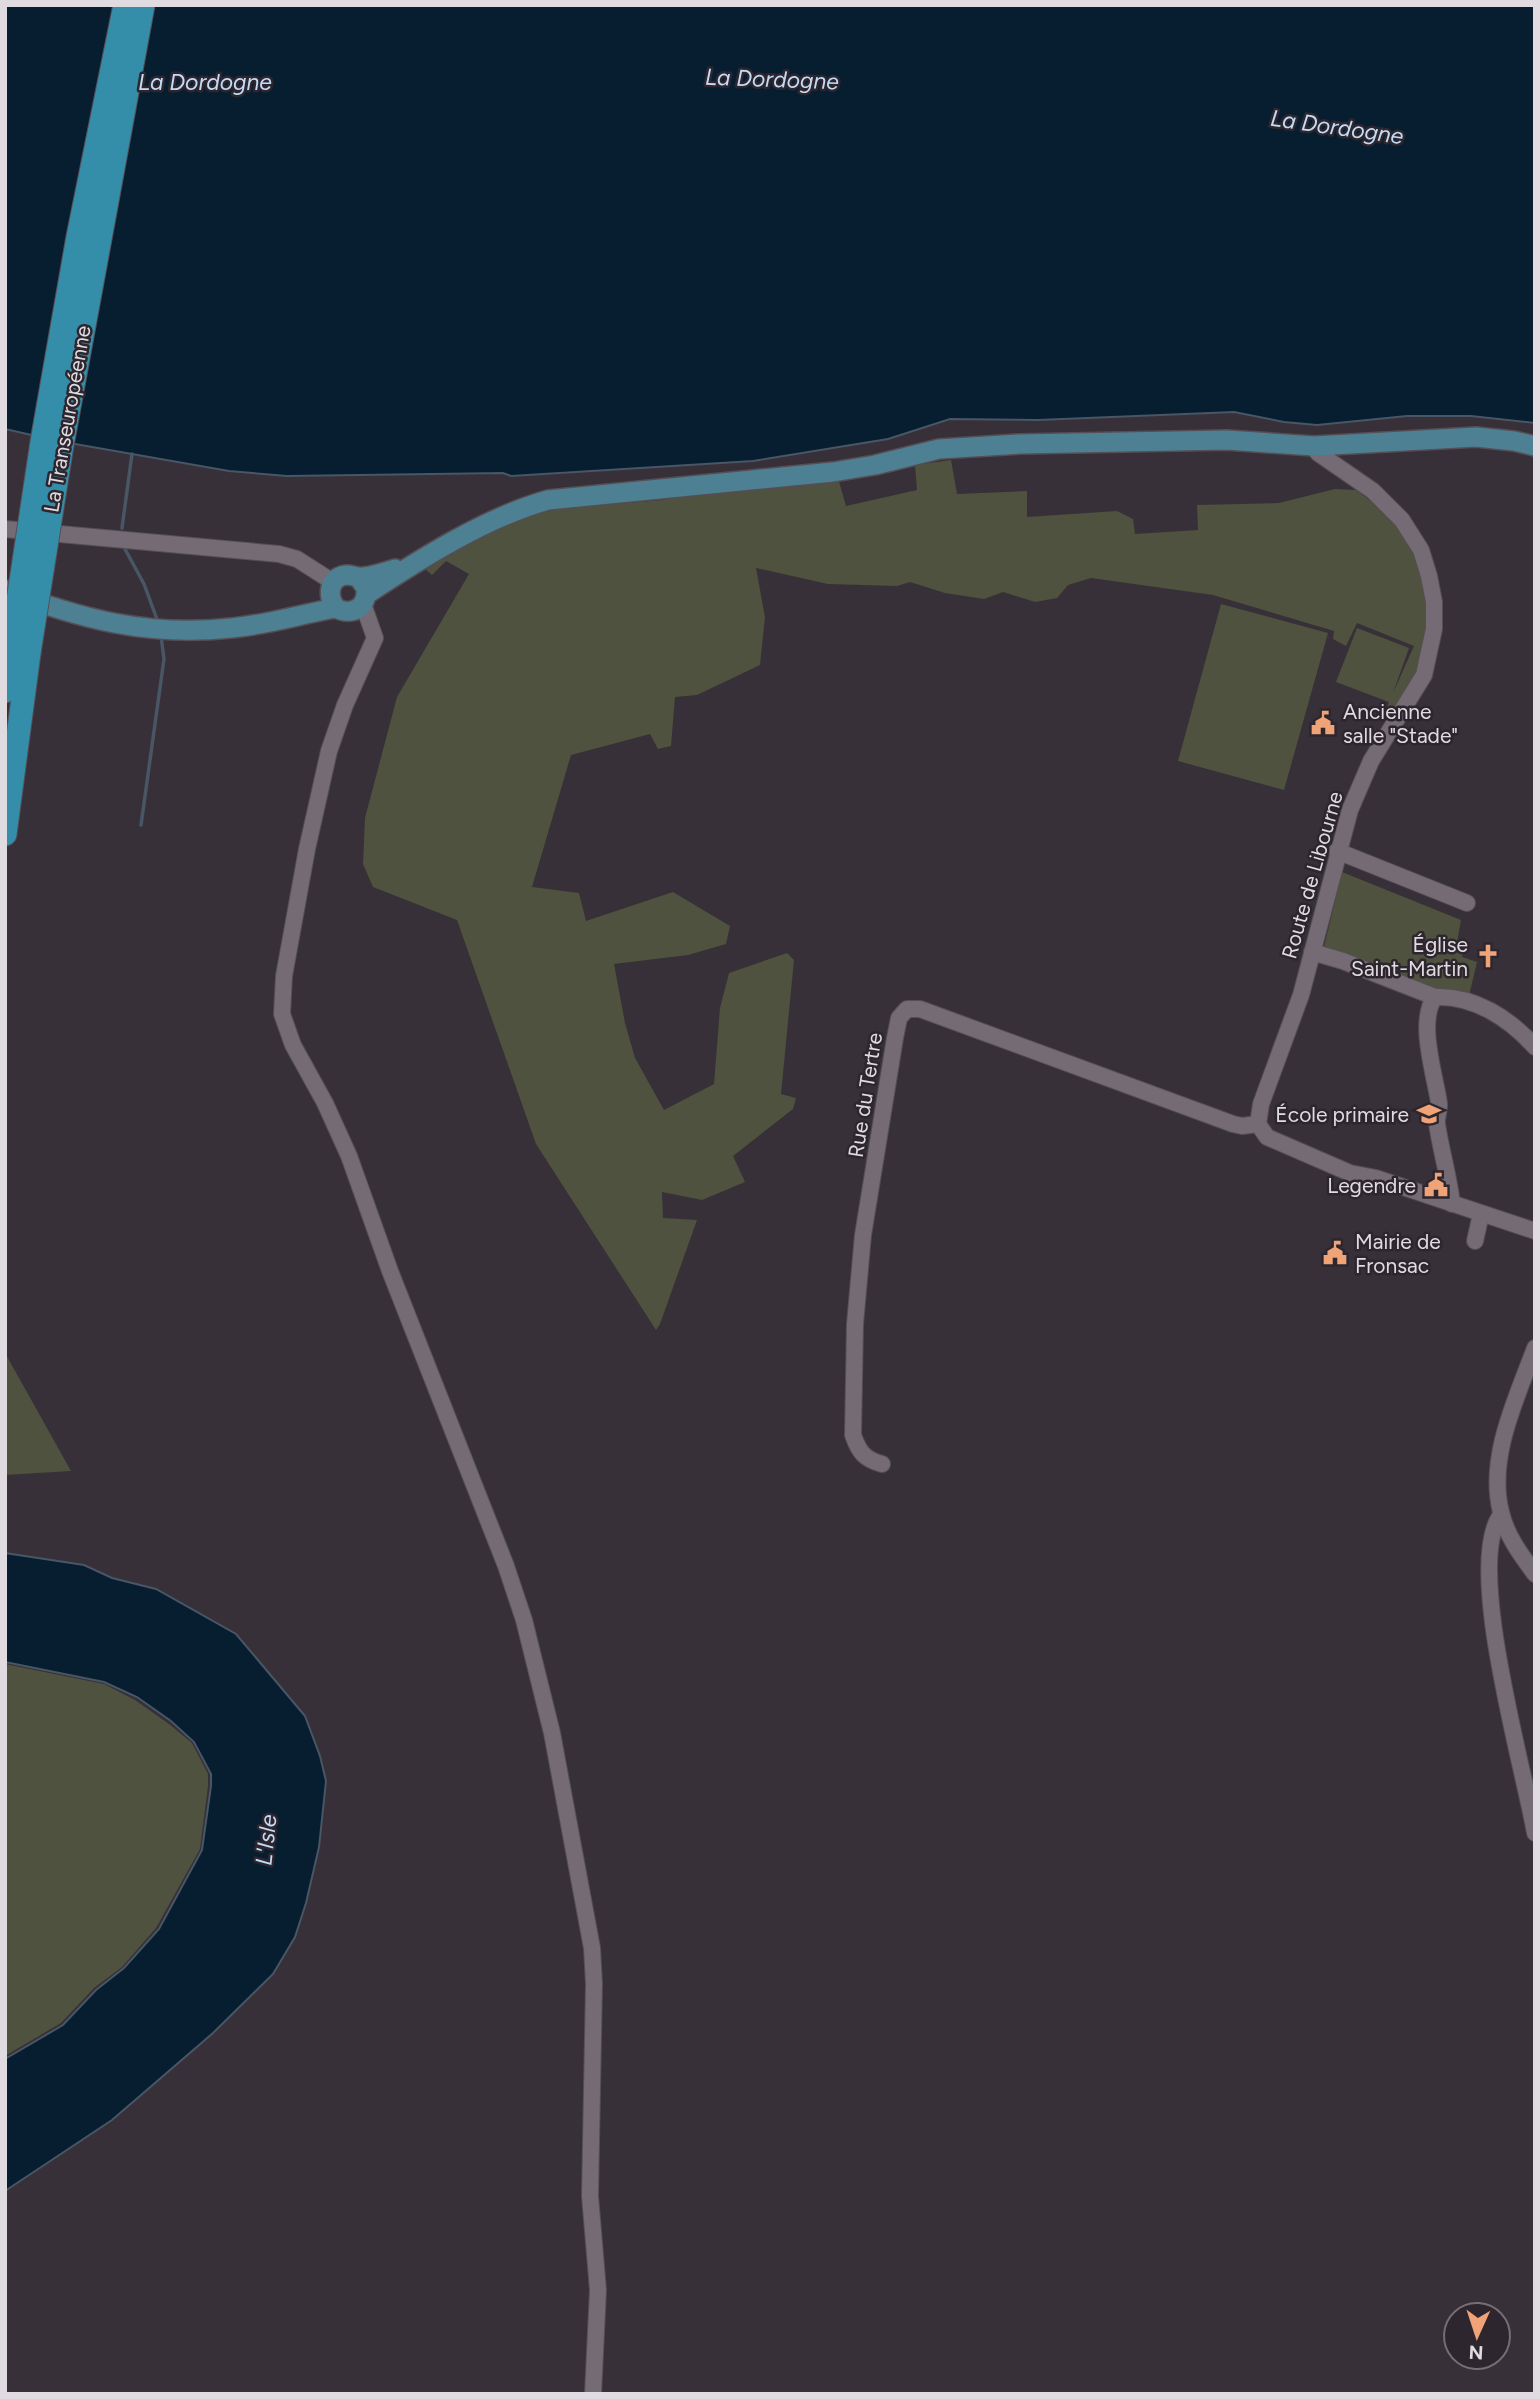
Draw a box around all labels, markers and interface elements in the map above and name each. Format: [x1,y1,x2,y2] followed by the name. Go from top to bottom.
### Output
[705,63,840,95] water label: La Dordogne
[138,68,272,96] water label: La Dordogne
[1269,104,1406,150] water label: La Dordogne
[38,324,96,514] street label: La Transeuropéenne
[1343,699,1458,748] place label: Ancienne salle "Stade"
[1309,709,1337,737] public building icon: Ancienne salle "Stade"
[1276,788,1348,962] street label: Route de Libourne
[1351,932,1468,981] place label: Église Saint-Martin
[1474,942,1502,970] church icon: Église Saint-Martin
[843,1031,887,1159] street label: Rue du Tertre
[1415,1100,1443,1128] school or university icon: École primaire
[1275,1102,1409,1127] place label: École primaire
[1422,1171,1450,1199] public building icon: Legendre
[1327,1173,1416,1198] place label: Legendre
[1355,1229,1441,1278] place label: Mairie de Fronsac
[1321,1239,1349,1267] public building icon: Mairie de Fronsac
[249,1813,283,1867] water label: L'Isle
[1442,2301,1512,2371] north arrow
[1468,2341,1484,2364] text: N

